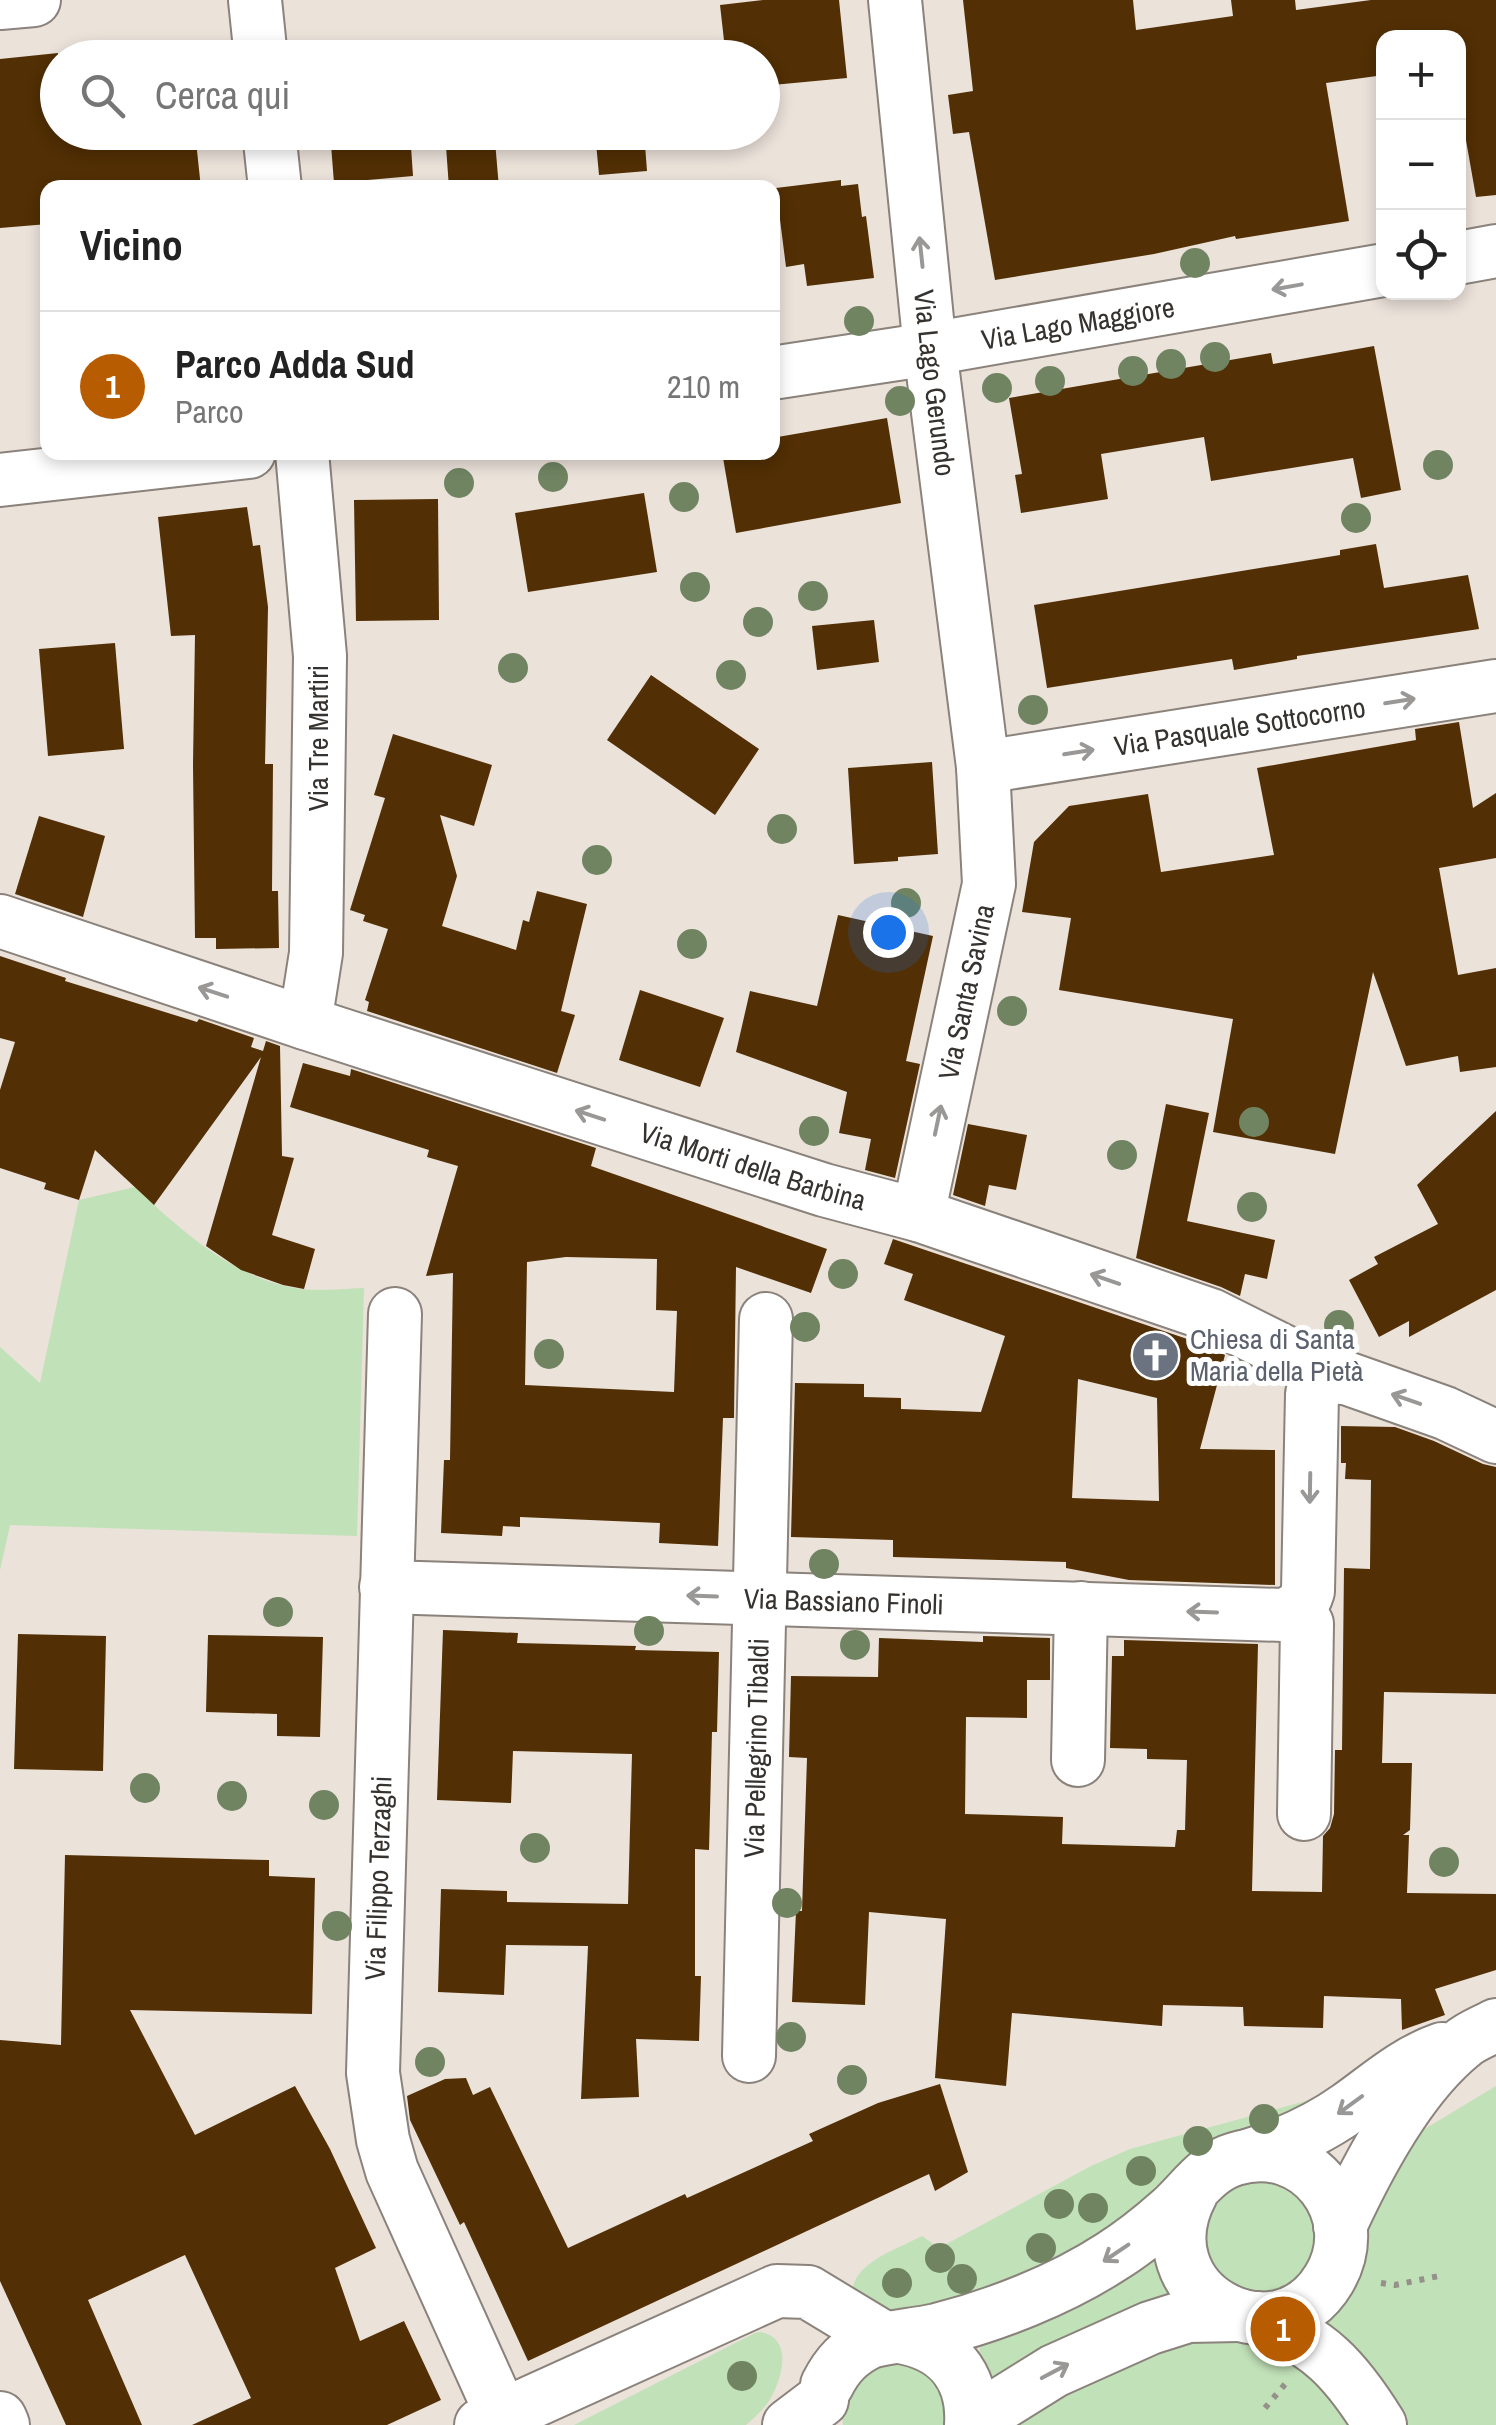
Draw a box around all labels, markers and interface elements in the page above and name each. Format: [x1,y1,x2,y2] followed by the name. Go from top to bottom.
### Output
[1376,30,1466,300] map controls
[1376,30,1466,120] button: +
[40,40,780,150] search box
[75,68,130,123] icon: search
[155,70,290,121] text: Cerca qui
[1376,120,1466,210] button: −
[1376,210,1466,300] button: locate
[80,217,183,273] text: Vicino
[911,236,930,268] one-way arrow
[1272,278,1304,297] one-way arrow
[905,288,965,478] street label: Via Lago Gerundo
[979,288,1177,359] street label: Via Lago Maggiore
[175,339,415,390] text: Parco Adda Sud
[105,365,120,408] text: 1
[667,365,740,408] text: 210 m
[175,390,244,433] text: Parco
[299,665,337,811] street label: Via Tre Martiri
[1111,688,1368,765] street label: Via Pasquale Sottocorno
[1383,691,1416,710] one-way arrow
[1062,742,1095,761] one-way arrow
[929,901,1003,1083] street label: Via Santa Savina
[863,907,914,958] your location
[197,981,229,999] one-way arrow
[575,1104,607,1122] one-way arrow
[930,1104,949,1136] one-way arrow
[635,1113,870,1219] street label: Via Morti della Barbina
[1090,1268,1122,1286] one-way arrow
[1190,1320,1364,1390] place label: Chiesa di Santa Maria della Pietà
[1129,1329,1181,1381] church icon: Chiesa di Santa Maria della Pietà
[1392,1389,1423,1407] one-way arrow
[1300,1470,1320,1503] one-way arrow
[743,1579,944,1623] street label: Via Bassiano Finoli
[687,1587,719,1606] one-way arrow
[1186,1602,1218,1621] one-way arrow
[735,1638,778,1858] street label: Via Pellegrino Tibaldi
[355,1775,401,1981] street label: Via Filippo Terzaghi
[1337,2095,1364,2116] one-way arrow
[1103,2242,1130,2263] one-way arrow
[1250,2292,1316,2366] pin: 1
[1040,2361,1069,2381] one-way arrow

